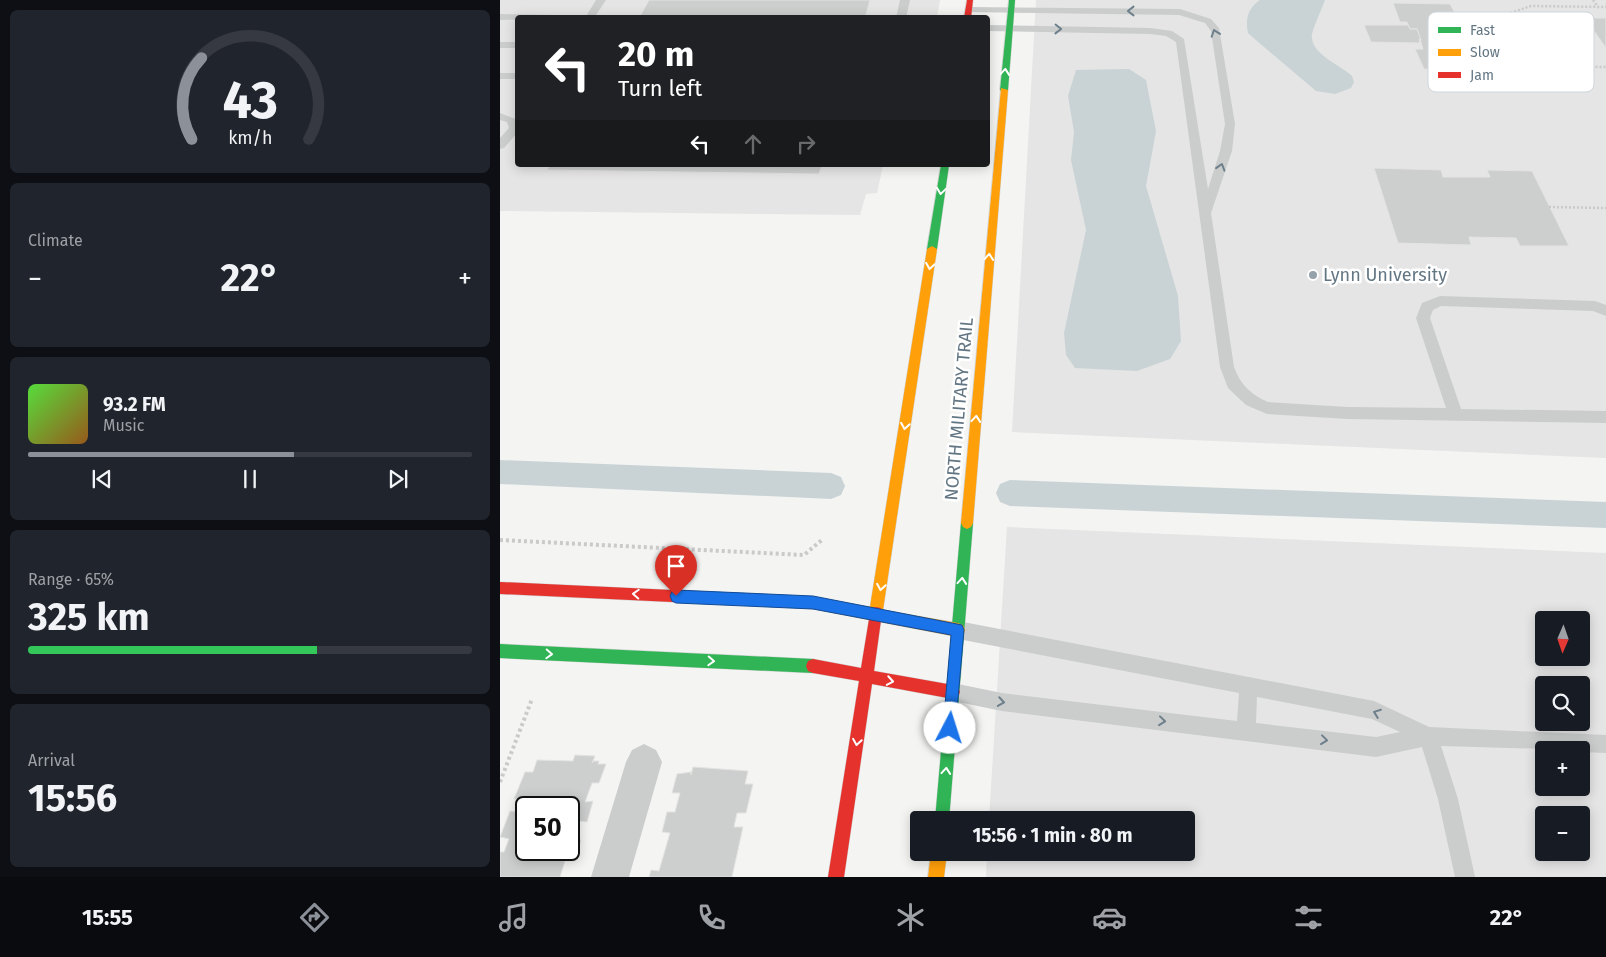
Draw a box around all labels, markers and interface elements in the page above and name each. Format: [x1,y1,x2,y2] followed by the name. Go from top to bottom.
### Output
[1127,6,1135,16] one-way arrow
[1428,12,1594,92] legend
[1470,22,1496,39] text: Fast
[1054,24,1062,35] one-way arrow
[1210,29,1220,38] one-way arrow
[618,33,694,75] text: 20 m
[535,35,600,100] icon: left
[1470,44,1500,61] text: Slow
[999,67,1010,75] one-way arrow
[1470,67,1494,84] text: Jam
[222,69,278,132] text: 43
[618,75,702,102] text: Turn left
[228,127,272,149] text: km/h
[686,130,714,158] icon: left
[739,130,767,158] icon: ahead
[792,130,820,158] icon: right
[1215,163,1225,172] one-way arrow
[937,187,947,196] one-way arrow
[28,231,83,250] text: Climate
[983,253,994,261] one-way arrow
[220,255,280,301] text: 22°
[28,262,42,295] text: −
[458,262,472,295] text: +
[925,262,936,270] one-way arrow
[1323,264,1447,286] place label: Lynn University
[1307,269,1319,281] marker: Lynn University
[940,316,978,501] street label: NORTH MILITARY TRAIL
[103,393,166,416] text: 93.2 FM
[970,415,981,423] one-way arrow
[103,416,144,435] text: Music
[901,422,911,431] one-way arrow
[88,465,116,493] icon: previous
[236,465,264,493] icon: pause
[384,465,412,493] icon: next
[655,545,697,596] pin
[662,552,690,580] icon: arrive
[28,570,114,589] text: Range · 65%
[956,577,967,585] one-way arrow
[876,583,886,591] one-way arrow
[632,589,640,600] one-way arrow
[28,594,150,640] text: 325 km
[1535,611,1590,666] north arrow
[1535,611,1590,861] map controls
[545,648,553,659] one-way arrow
[708,656,715,666] one-way arrow
[885,675,894,685] one-way arrow
[1535,676,1590,731] button: search
[997,696,1005,706] one-way arrow
[923,701,975,753] position arrow
[1373,708,1382,719] one-way arrow
[1159,715,1167,726] one-way arrow
[1320,734,1328,745] one-way arrow
[852,738,862,746] one-way arrow
[1535,741,1590,796] button: +
[28,751,75,770] text: Arrival
[940,767,951,775] one-way arrow
[28,775,117,821] text: 15:56
[515,796,580,861] speed limit sign: 50
[1535,806,1590,861] button: −
[972,824,1133,847] text: 15:56 · 1 min · 80 m
[297,900,332,935] icon: directions
[496,900,531,935] icon: music
[694,900,729,935] icon: phone
[893,900,928,935] icon: climate
[1092,900,1127,935] icon: car
[1291,900,1326,935] icon: filters
[82,904,133,931] text: 15:55
[1490,904,1524,931] text: 22°

